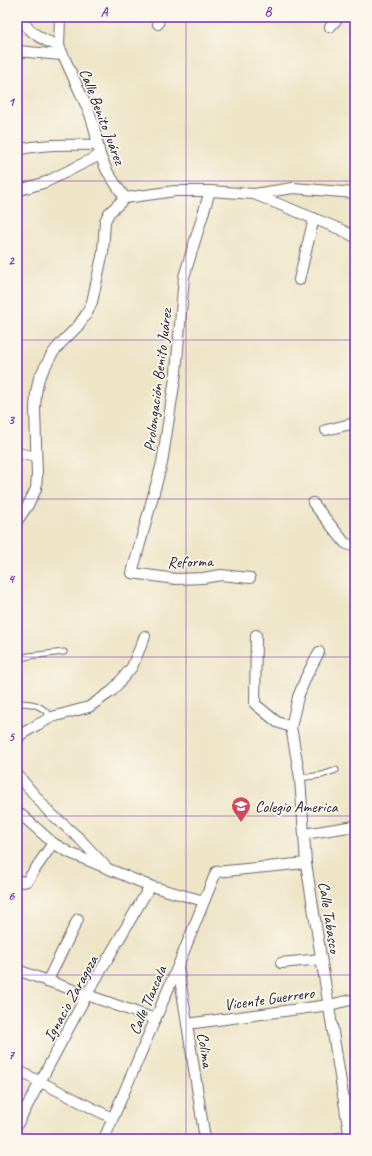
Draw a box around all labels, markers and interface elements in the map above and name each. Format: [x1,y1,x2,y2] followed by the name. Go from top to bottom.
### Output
[101,4,109,20] text: A
[265,4,273,20] text: B
[75,66,130,169] street label: Calle Benito Juárez
[8,94,16,110] text: 1
[8,253,15,269] text: 2
[139,306,177,453] street label: Prolongación Benito Juárez
[8,412,15,428] text: 3
[167,551,214,573] street label: Reforma
[8,571,16,587] text: 4
[8,729,15,745] text: 5
[230,795,252,823] school or university icon: Colegio America
[255,797,339,817] place label: Colegio America
[314,880,345,957] street label: Calle Tabasco
[8,888,15,904] text: 6
[39,951,103,1045] street label: Ignacio Zaragoza
[124,962,172,1038] street label: Calle Tlaxcala
[223,983,317,1015] street label: Vicente Guerrero
[192,1031,218,1071] street label: Colima
[8,1047,15,1063] text: 7

